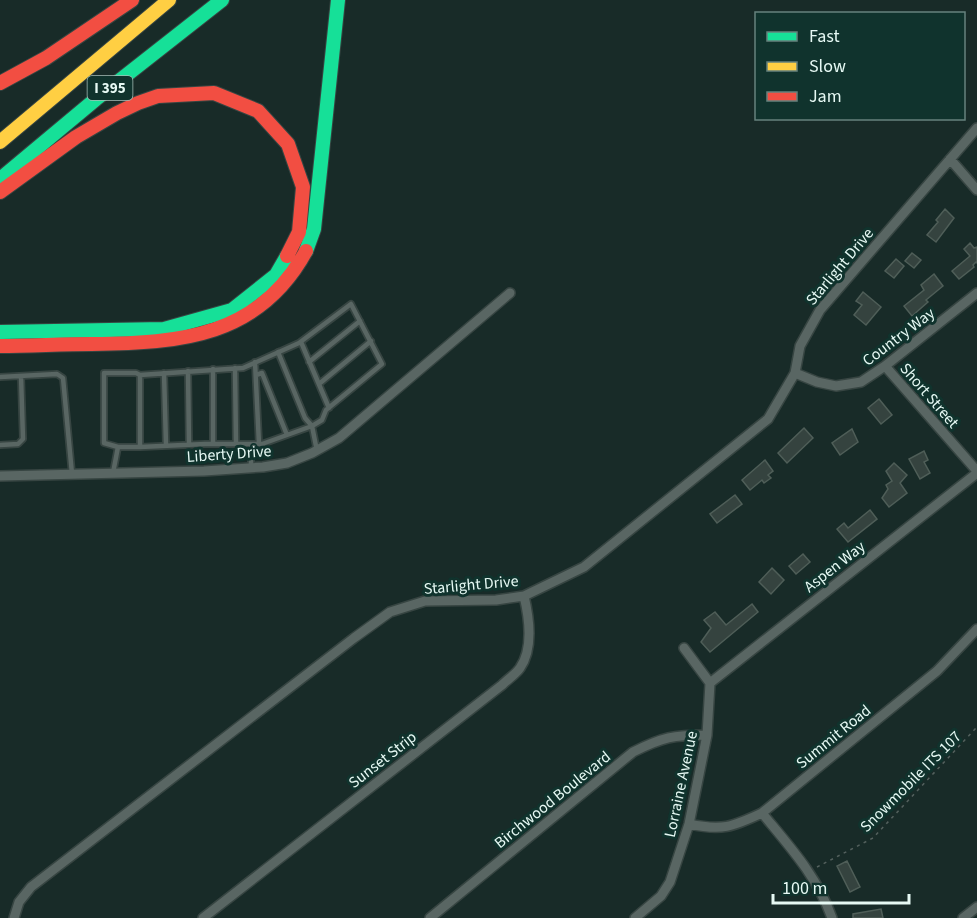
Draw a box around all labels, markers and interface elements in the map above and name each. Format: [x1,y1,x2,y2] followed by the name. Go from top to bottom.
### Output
[755,12,965,120] legend
[809,24,840,49] text: Fast
[809,54,846,79] text: Slow
[88,76,132,100] road number: I 395
[809,84,842,109] text: Jam
[801,223,879,310] street label: Starlight Drive
[858,302,940,371] street label: Country Way
[895,358,964,434] street label: Short Street
[186,440,272,468] street label: Liberty Drive
[799,536,870,598] street label: Aspen Way
[423,570,519,600] street label: Starlight Drive
[791,700,876,774] street label: Summit Road
[344,726,421,793] street label: Sunset Strip
[855,726,966,837] street label: Snowmobile ITS 107
[659,729,703,839] street label: Lorraine Avenue
[490,746,616,854] street label: Birchwood Boulevard
[773,867,910,905] scale bar
[782,876,827,901] text: 100 m

